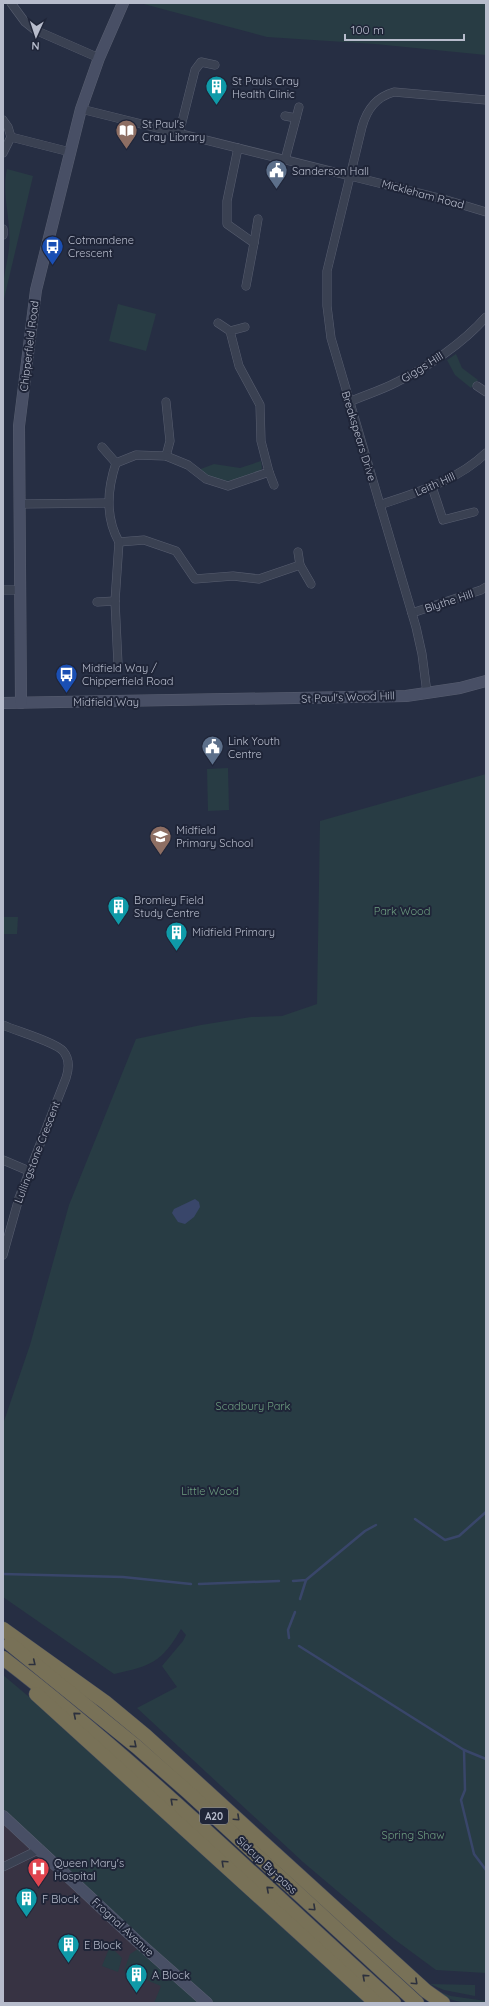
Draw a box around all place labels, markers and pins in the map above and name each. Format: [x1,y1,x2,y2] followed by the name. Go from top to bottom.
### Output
[204,74,230,107] building icon: St Pauls Cray Health Clinic
[232,74,299,101] place label: St Pauls Cray Health Clinic
[114,117,140,150] library icon: St Paul's Cray Library
[142,117,205,144] place label: St Paul's Cray Library
[264,158,290,191] public building icon: Sanderson Hall
[292,164,369,178] place label: Sanderson Hall
[39,233,65,266] bus stop icon: Cotmandene Crescent
[68,233,134,260] place label: Cotmandene Crescent
[54,661,80,694] bus stop icon: Midfield Way / Chipperfield Road
[82,661,173,688] place label: Midfield Way / Chipperfield Road
[199,734,225,767] public building icon: Link Youth Centre
[228,734,280,761] place label: Link Youth Centre
[148,823,174,856] school or university icon: Midfield Primary School
[176,823,253,850] place label: Midfield Primary School
[106,893,132,926] building icon: Bromley Field Study Centre
[134,893,204,920] place label: Bromley Field Study Centre
[164,919,190,952] building icon: Midfield Primary
[192,925,275,939] place label: Midfield Primary
[26,1856,52,1889] hospital icon: Queen Mary's Hospital
[54,1856,124,1883] place label: Queen Mary's Hospital
[13,1886,39,1919] building icon: F Block
[42,1892,79,1906] place label: F Block
[56,1932,82,1965] building icon: E Block
[84,1938,121,1952] place label: E Block
[123,1962,149,1995] building icon: A Block
[152,1968,190,1982] place label: A Block

